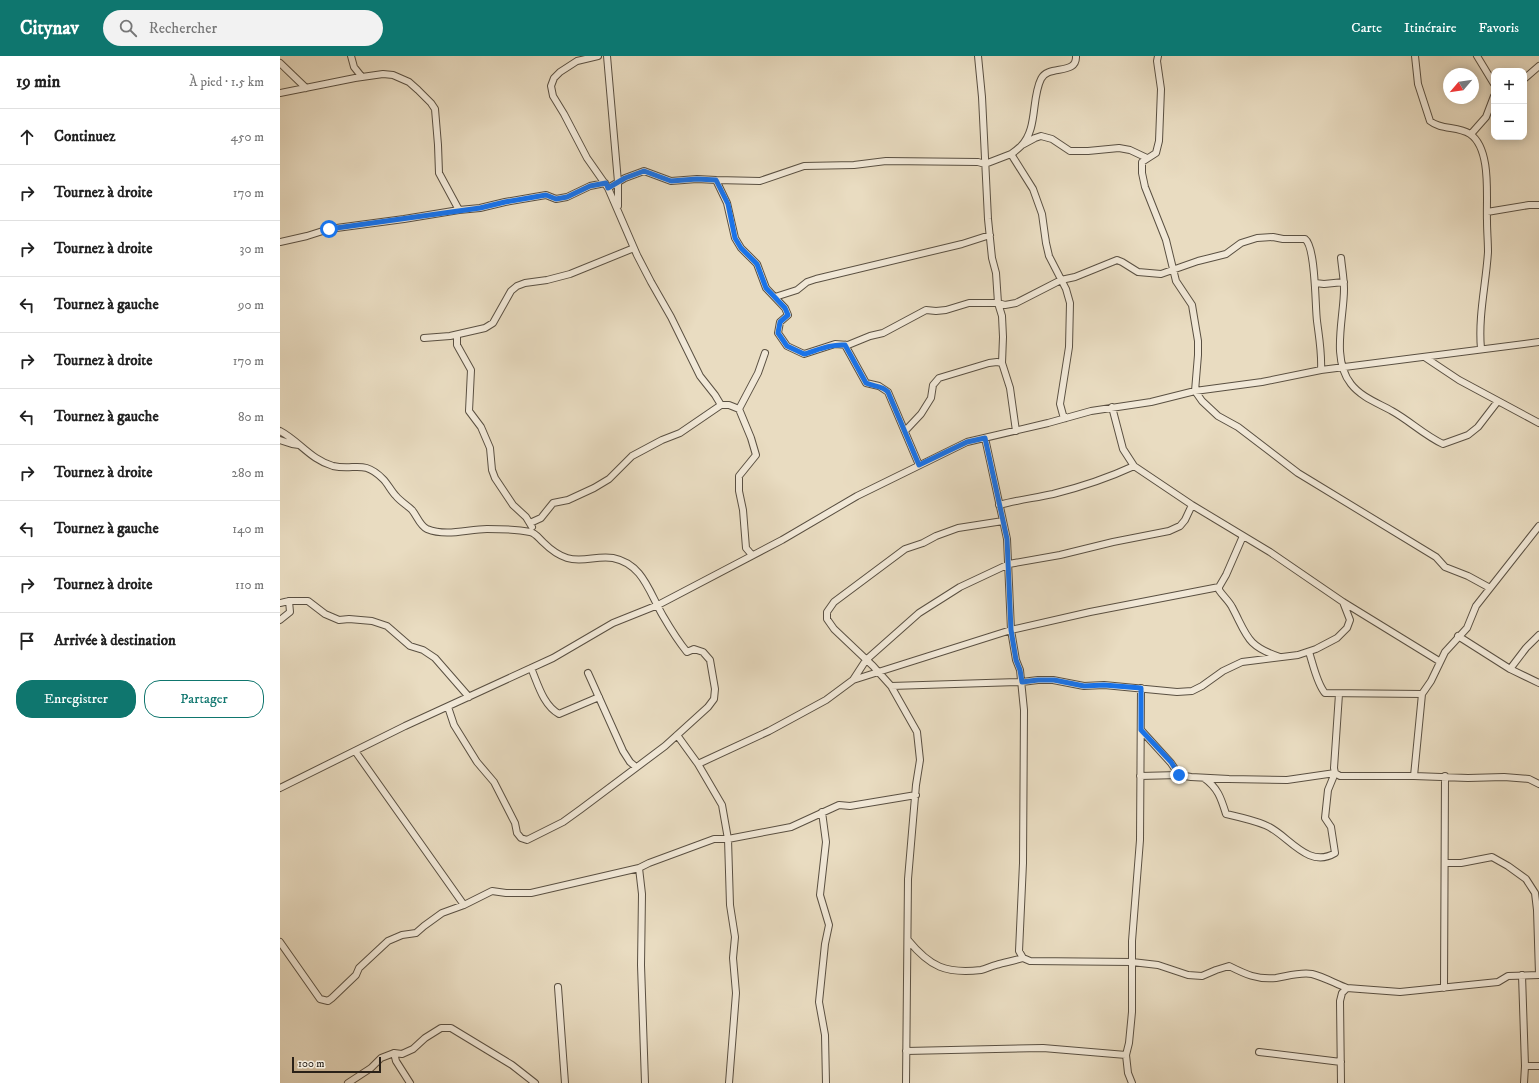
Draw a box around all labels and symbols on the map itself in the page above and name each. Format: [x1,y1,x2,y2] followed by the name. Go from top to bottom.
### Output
[1443,68,1479,104] north arrow
[320,220,338,238] route start
[1170,766,1188,784] route end
[292,1055,381,1074] scale bar

